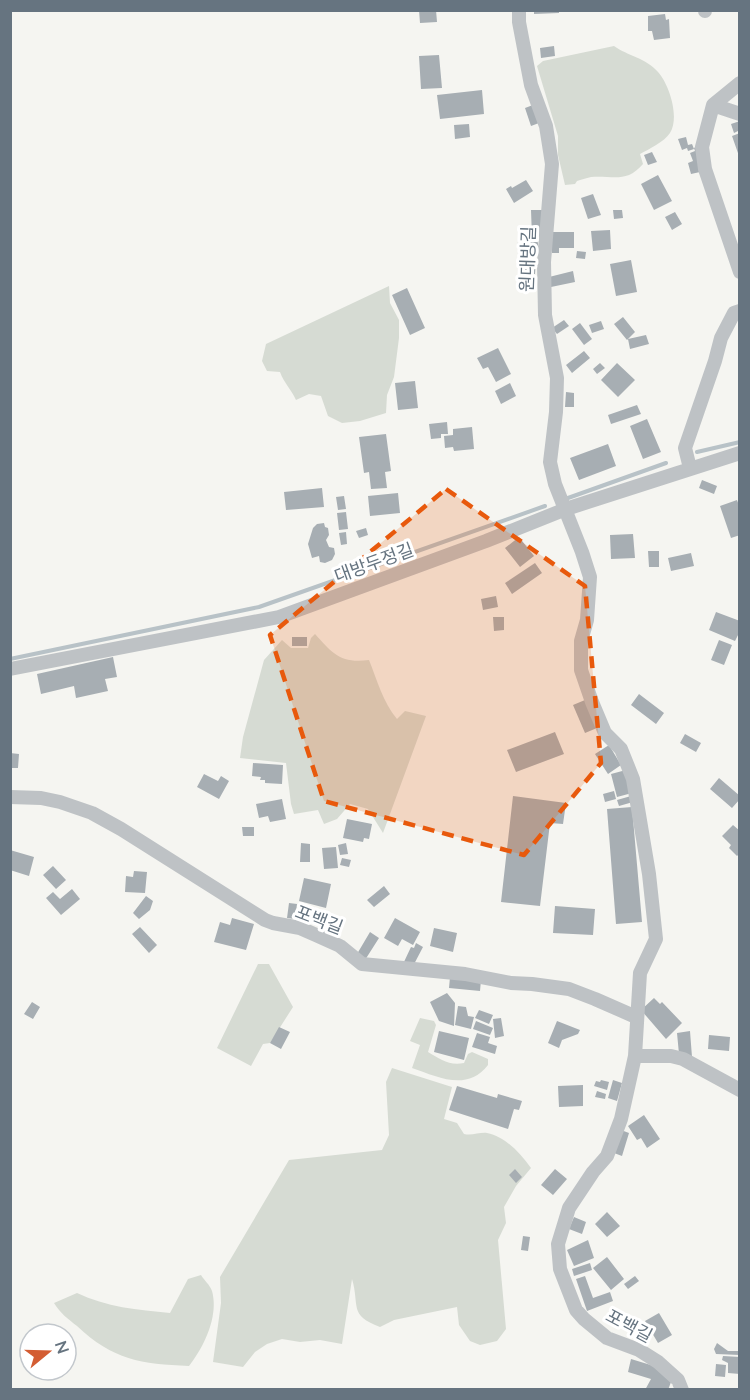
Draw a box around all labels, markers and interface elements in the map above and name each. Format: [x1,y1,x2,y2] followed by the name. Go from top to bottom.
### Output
[515,225,539,292] street label: 원대방길
[331,538,416,587] street label: 대방두정길
[292,900,346,938] street label: 포백길
[602,1304,657,1346] street label: 포백길
[18,1322,78,1382] north arrow
[52,1338,74,1356] text: N

